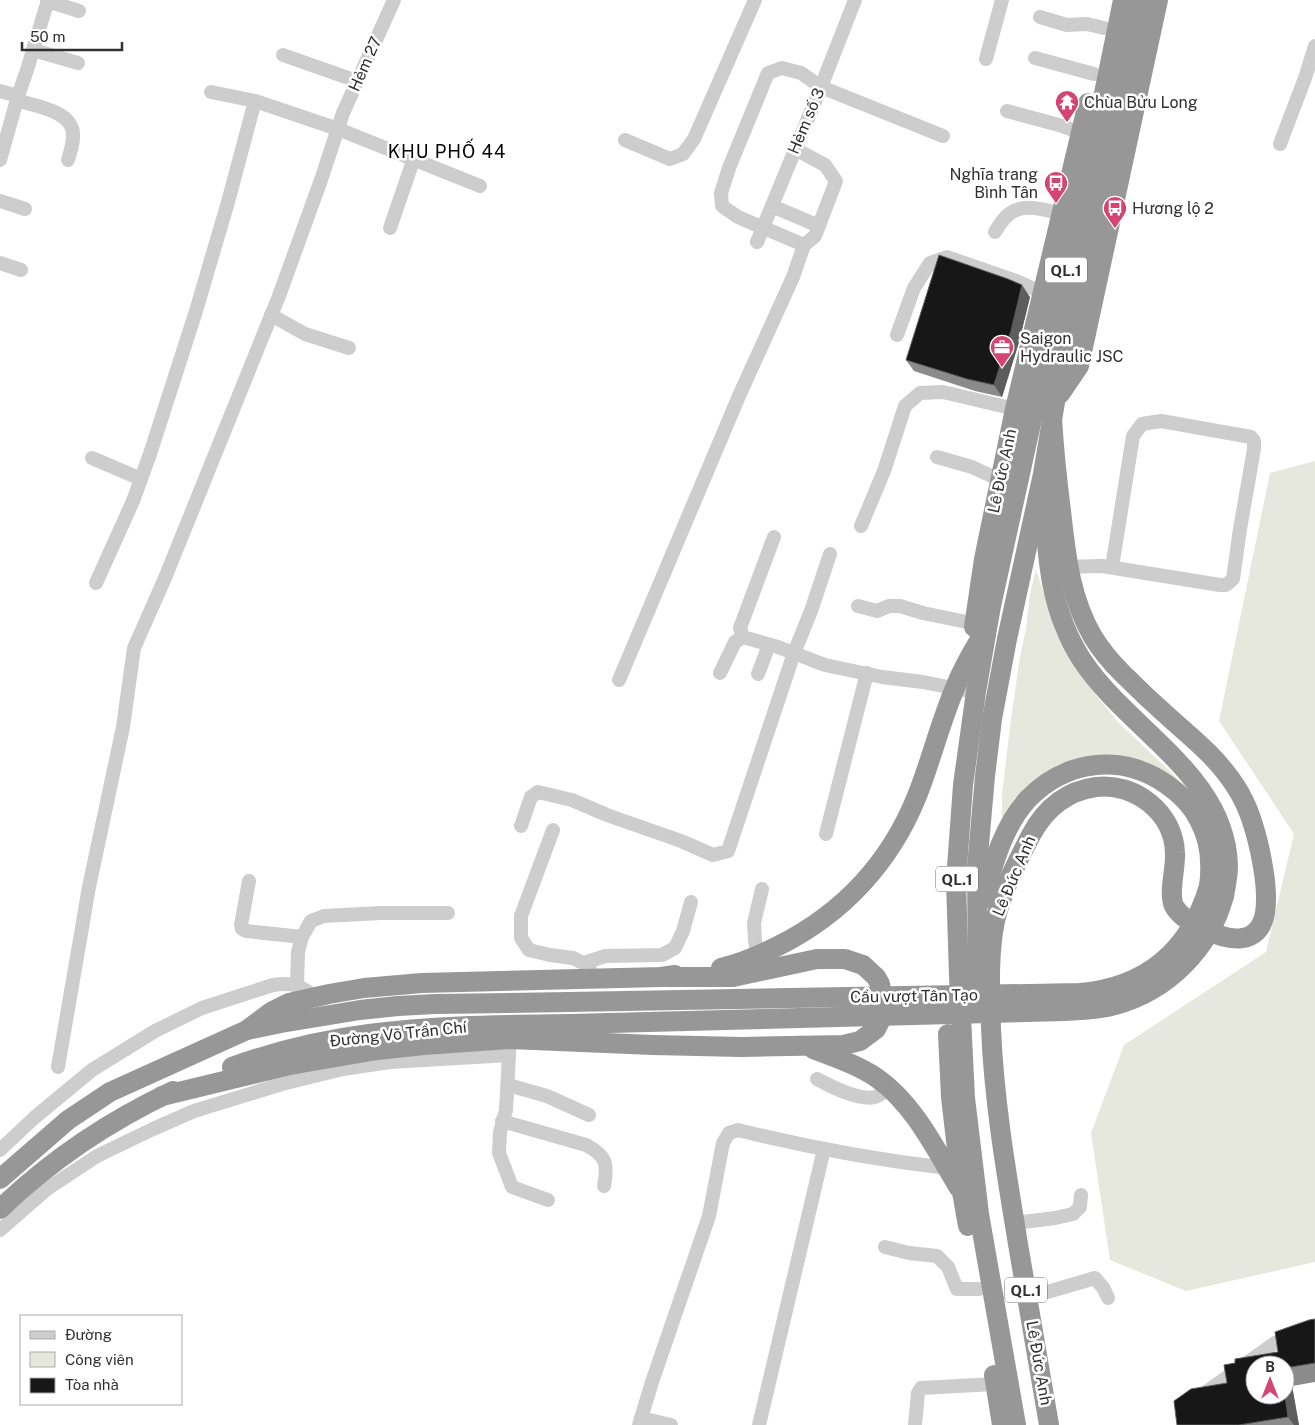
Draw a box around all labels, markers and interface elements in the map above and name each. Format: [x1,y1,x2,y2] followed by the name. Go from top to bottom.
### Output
[22,20,122,52] scale bar
[30,28,65,45] text: 50 m
[345,34,385,94] street label: Hẻm 27
[784,85,828,157] street label: Hẻm số 3
[1054,89,1080,123] temple icon: Chùa Bửu Long
[1084,93,1198,112] place label: Chùa Bửu Long
[388,138,506,162] district label: KHU PHỐ 44
[949,165,1038,202] place label: Nghĩa trang Bình Tân
[1043,170,1069,204] bus stop icon: Nghĩa trang Bình Tân
[1102,195,1128,229] bus stop icon: Hương lộ 2
[1132,199,1214,218] place label: Hương lộ 2
[1045,258,1087,282] road number: QL.1
[1020,329,1123,366] place label: Saigon Hydraulic JSC
[989,334,1015,368] office icon: Saigon Hydraulic JSC
[984,427,1020,515] street label: Lê Đức Anh
[989,833,1039,919] street label: Lê Đức Anh
[936,866,978,892] road number: QL.1
[850,985,978,1007] street label: Cầu vượt Tân Tạo
[329,1017,469,1051] street label: Đường Võ Trần Chí
[1005,1278,1047,1302] road number: QL.1
[20,1315,182,1405] legend
[1022,1319,1056,1407] street label: Lê Đức Anh
[65,1326,112,1343] text: Đường
[65,1351,134,1368] text: Công viên
[1245,1355,1295,1405] north arrow
[1265,1359,1275,1375] text: B
[65,1376,119,1393] text: Tòa nhà

